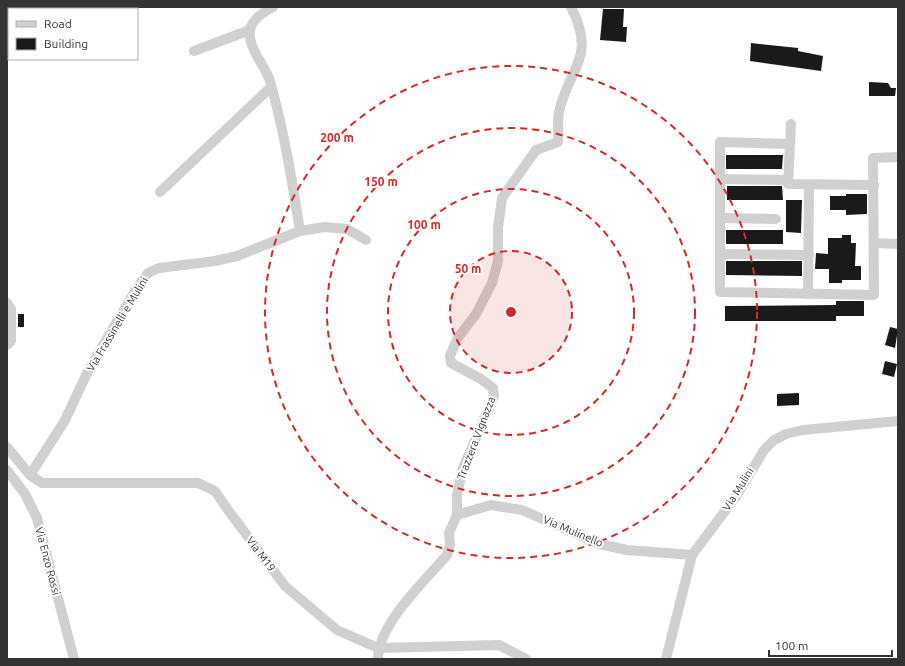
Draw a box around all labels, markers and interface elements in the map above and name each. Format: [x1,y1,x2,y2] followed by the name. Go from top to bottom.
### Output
[8,8,138,60] legend
[44,17,72,30] text: Road
[44,37,88,50] text: Building
[320,131,354,144] text: 200 m
[364,175,398,188] text: 150 m
[407,218,441,231] text: 100 m
[455,262,481,275] text: 50 m
[84,275,150,373] street label: Via Frassinelli e Mulini
[504,305,518,319] centre of rings
[455,395,497,481] street label: Trazzera Vignazza
[720,465,756,513] street label: Via Mulini
[541,513,605,549] street label: Via Mulinello
[33,526,63,596] street label: Via Enzo Rossi
[244,534,278,574] street label: Via M19
[769,632,892,658] scale bar
[775,639,808,652] text: 100 m

